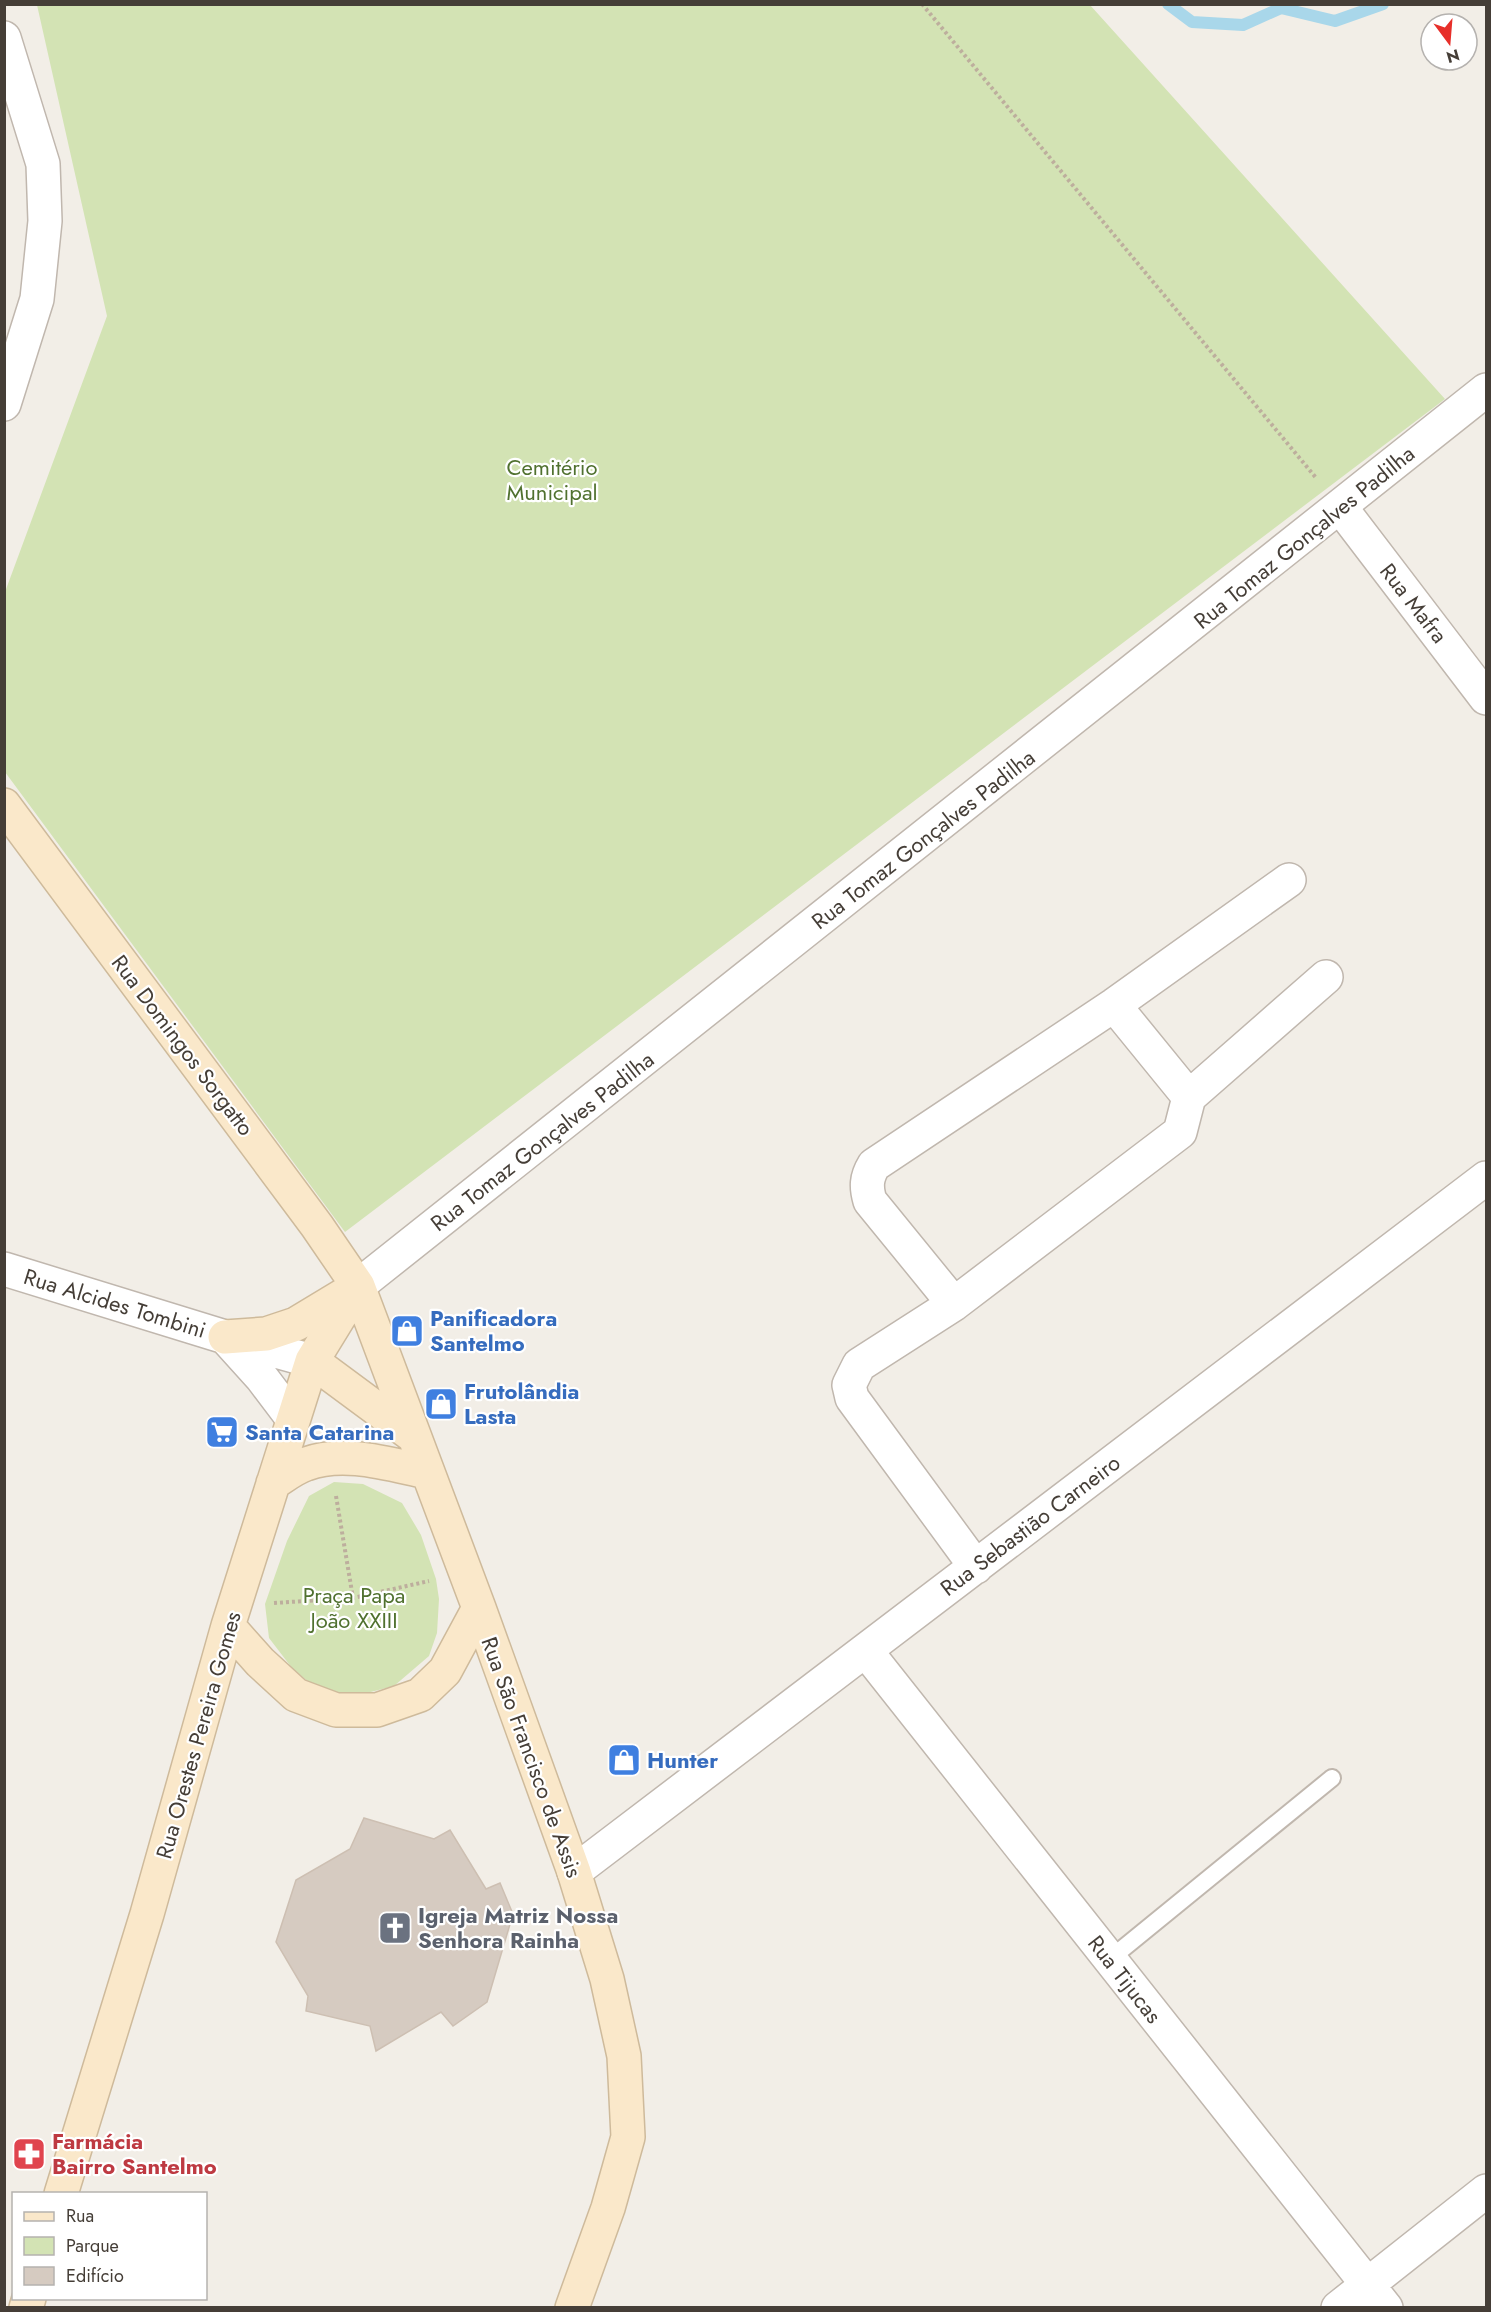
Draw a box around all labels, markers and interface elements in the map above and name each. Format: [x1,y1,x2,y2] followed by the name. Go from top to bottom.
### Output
[1419,12,1479,72] north arrow
[1444,43,1462,69] text: N
[1187,438,1421,636] street label: Rua Tomaz Gonçalves Padilha
[506,451,598,508] park label: Cemitério Municipal
[1372,556,1456,650] street label: Rua Mafra
[804,741,1042,937] street label: Rua Tomaz Gonçalves Padilha
[104,948,262,1142] street label: Rua Domingos Sorgatto
[423,1043,661,1239] street label: Rua Tomaz Gonçalves Padilha
[20,1260,210,1346] street label: Rua Alcides Tombini
[430,1302,557,1359] place label: Panificadora Santelmo
[389,1313,425,1349] shop icon: Panificadora Santelmo
[464,1375,579,1432] place label: Frutolândia Lasta
[423,1386,459,1422] shop icon: Frutolândia Lasta
[204,1414,240,1450] supermarket icon: Santa Catarina
[245,1416,394,1448] place label: Santa Catarina
[933,1447,1127,1603] street label: Rua Sebastião Carneiro
[303,1579,405,1636] park label: Praça Papa João XXIII
[147,1607,249,1862] street label: Rua Orestes Pereira Gomes
[473,1632,591,1882] street label: Rua São Francisco de Assis
[606,1742,642,1778] shop icon: Hunter
[647,1744,718,1776] place label: Hunter
[418,1899,618,1956] place label: Igreja Matriz Nossa Senhora Rainha
[377,1910,413,1946] church icon: Igreja Matriz Nossa Senhora Rainha
[1080,1928,1170,2030] street label: Rua Tijucas
[52,2125,217,2182] place label: Farmácia Bairro Santelmo
[11,2136,47,2172] pharmacy icon: Farmácia Bairro Santelmo
[12,2192,207,2300] legend
[66,2203,94,2229] text: Rua
[66,2233,119,2259] text: Parque
[66,2263,124,2289] text: Edifício

